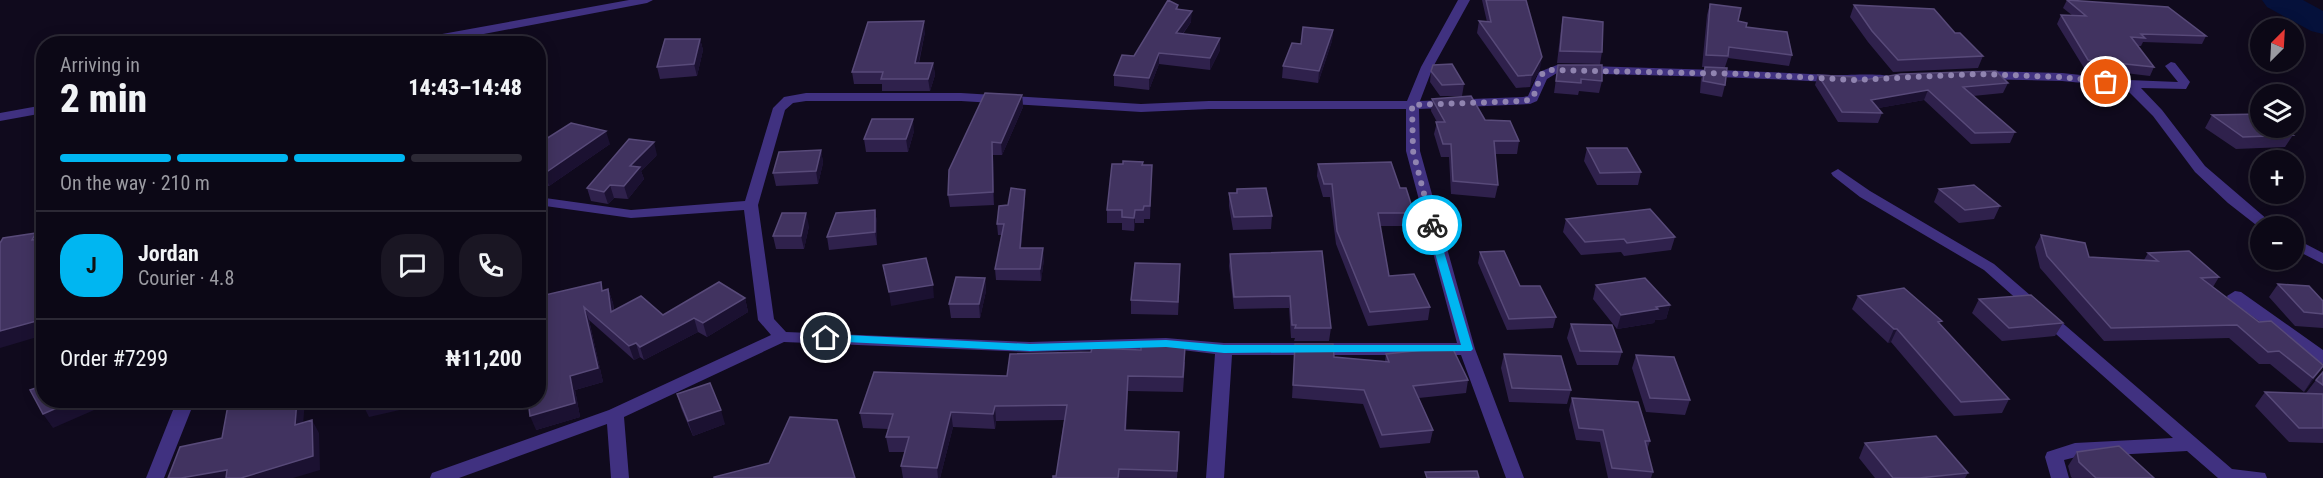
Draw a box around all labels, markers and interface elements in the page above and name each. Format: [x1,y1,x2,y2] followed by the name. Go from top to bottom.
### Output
[2250,18,2304,72] north arrow
[2250,18,2304,270] map controls
[60,53,140,77] text: Arriving in
[2080,56,2131,107] pin
[2089,65,2122,98] icon: bag
[408,75,522,100] text: 14:43–14:48
[60,76,147,122] text: 2 min
[2250,84,2304,138] button: layers
[2250,150,2304,204] button: +
[60,171,210,195] text: On the way · 210 m
[1402,195,1462,255] courier
[1416,209,1449,242] icon: bike
[2250,216,2304,270] button: −
[381,234,444,297] button: chat
[459,234,522,297] button: phone
[138,241,199,266] text: Jordan
[86,253,97,278] text: J
[138,266,234,290] text: Courier · 4.8
[800,312,851,363] pin
[809,321,842,354] icon: home
[60,346,168,371] text: Order #7299
[445,346,522,371] text: ₦11,200

